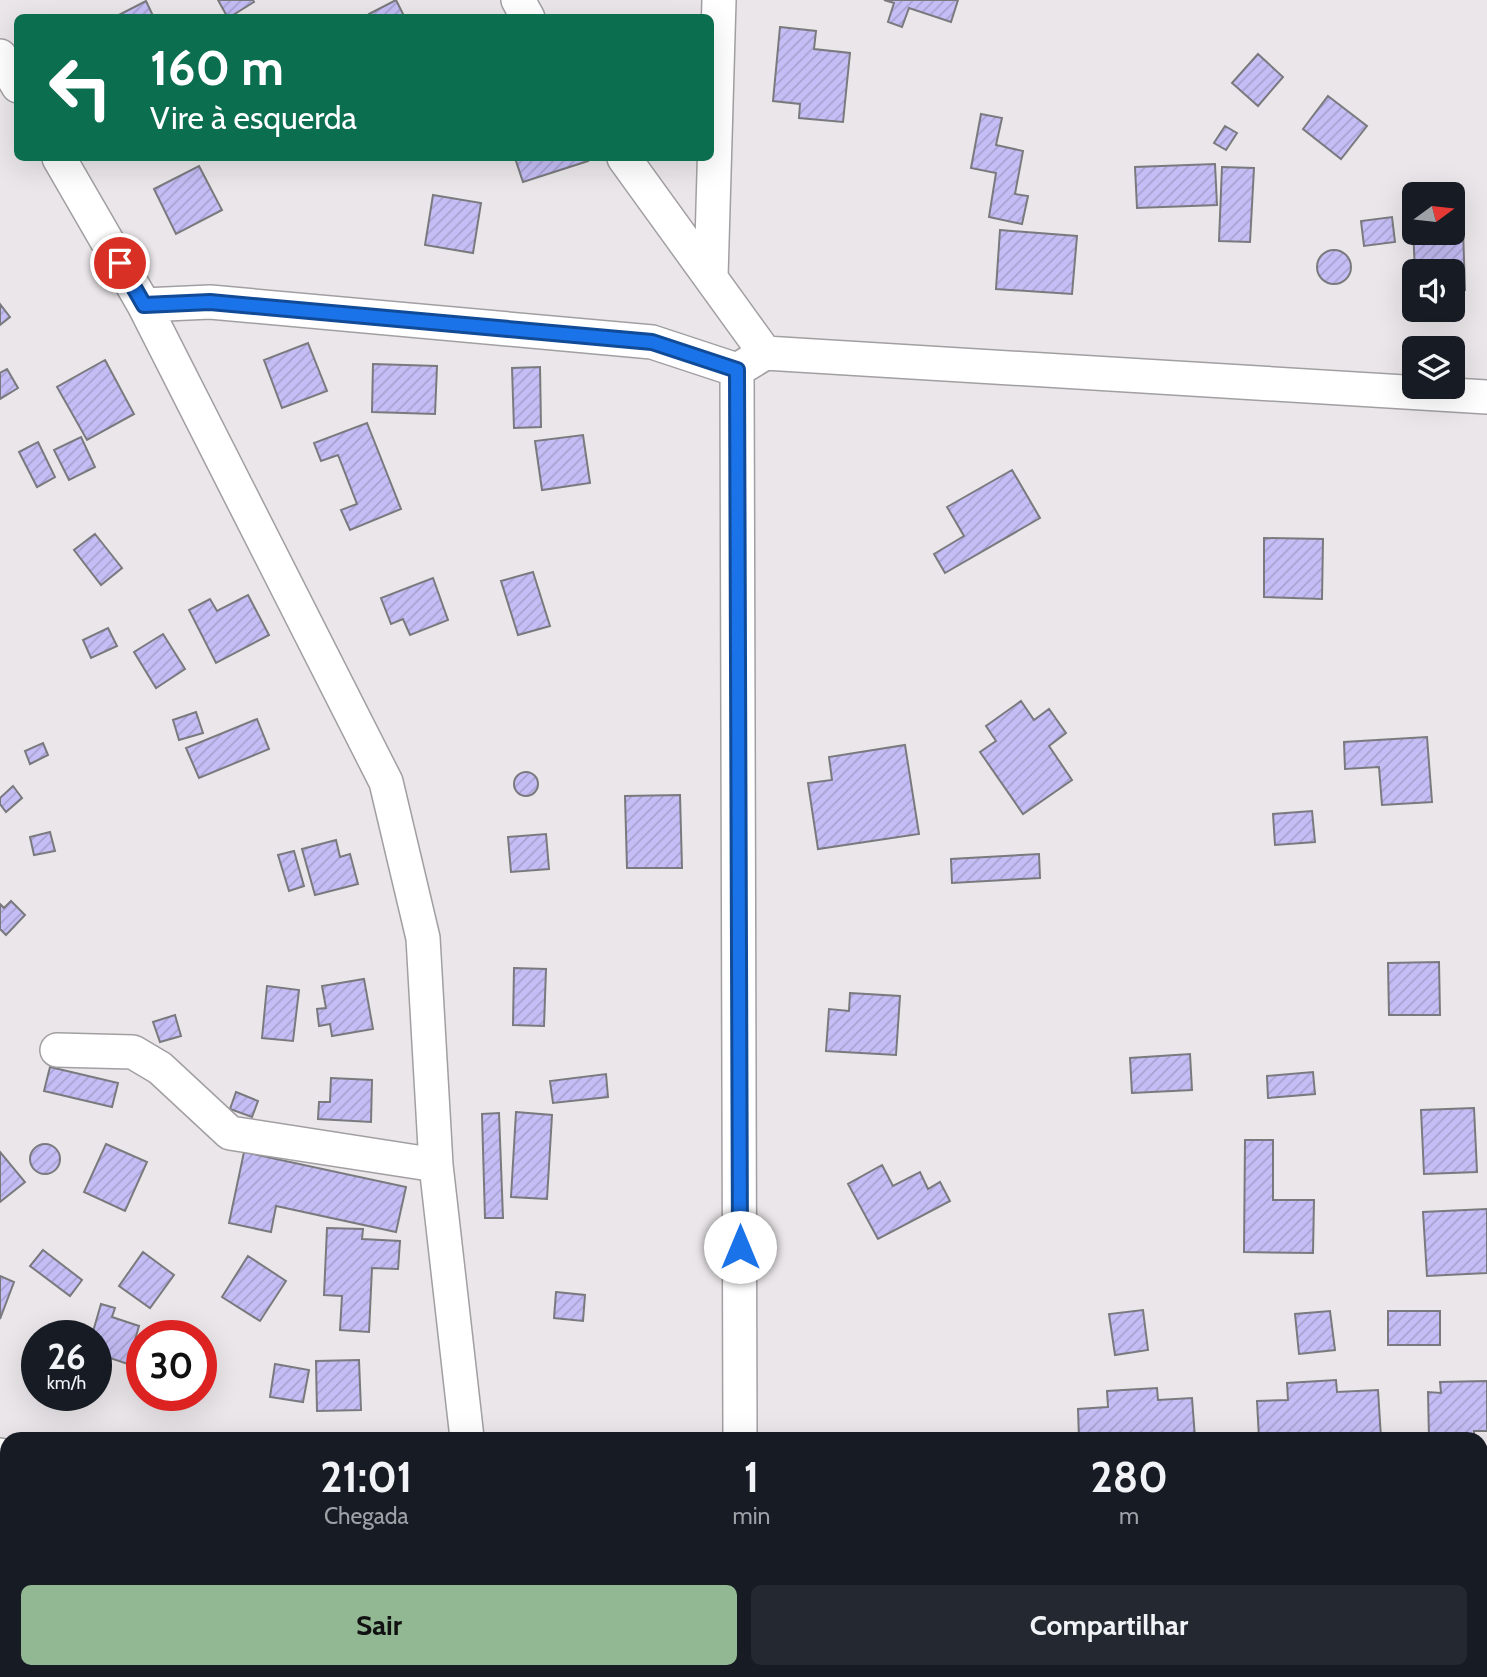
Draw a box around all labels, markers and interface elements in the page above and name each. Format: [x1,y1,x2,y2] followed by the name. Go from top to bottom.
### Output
[150,38,284,97] text: 160 m
[35,42,126,133] icon: left
[150,98,357,137] text: Vire à esquerda
[1402,182,1465,245] north arrow
[1402,182,1465,399] map controls
[90,233,150,293] pin
[101,244,139,282] icon: arrive
[1402,259,1465,322] button: sound
[1402,336,1465,399] button: layers
[703,1210,777,1284] position arrow
[126,1320,217,1411] speed limit sign: 30
[47,1335,86,1378] text: 26
[47,1372,86,1394] text: km/h
[320,1451,412,1503] text: 21:01
[744,1451,759,1503] text: 1
[1091,1451,1168,1503] text: 280
[324,1502,409,1530] text: Chegada
[733,1502,770,1530] text: min
[1119,1502,1139,1530] text: m
[21,1585,737,1665] button: Sair
[751,1585,1467,1665] button: Compartilhar

